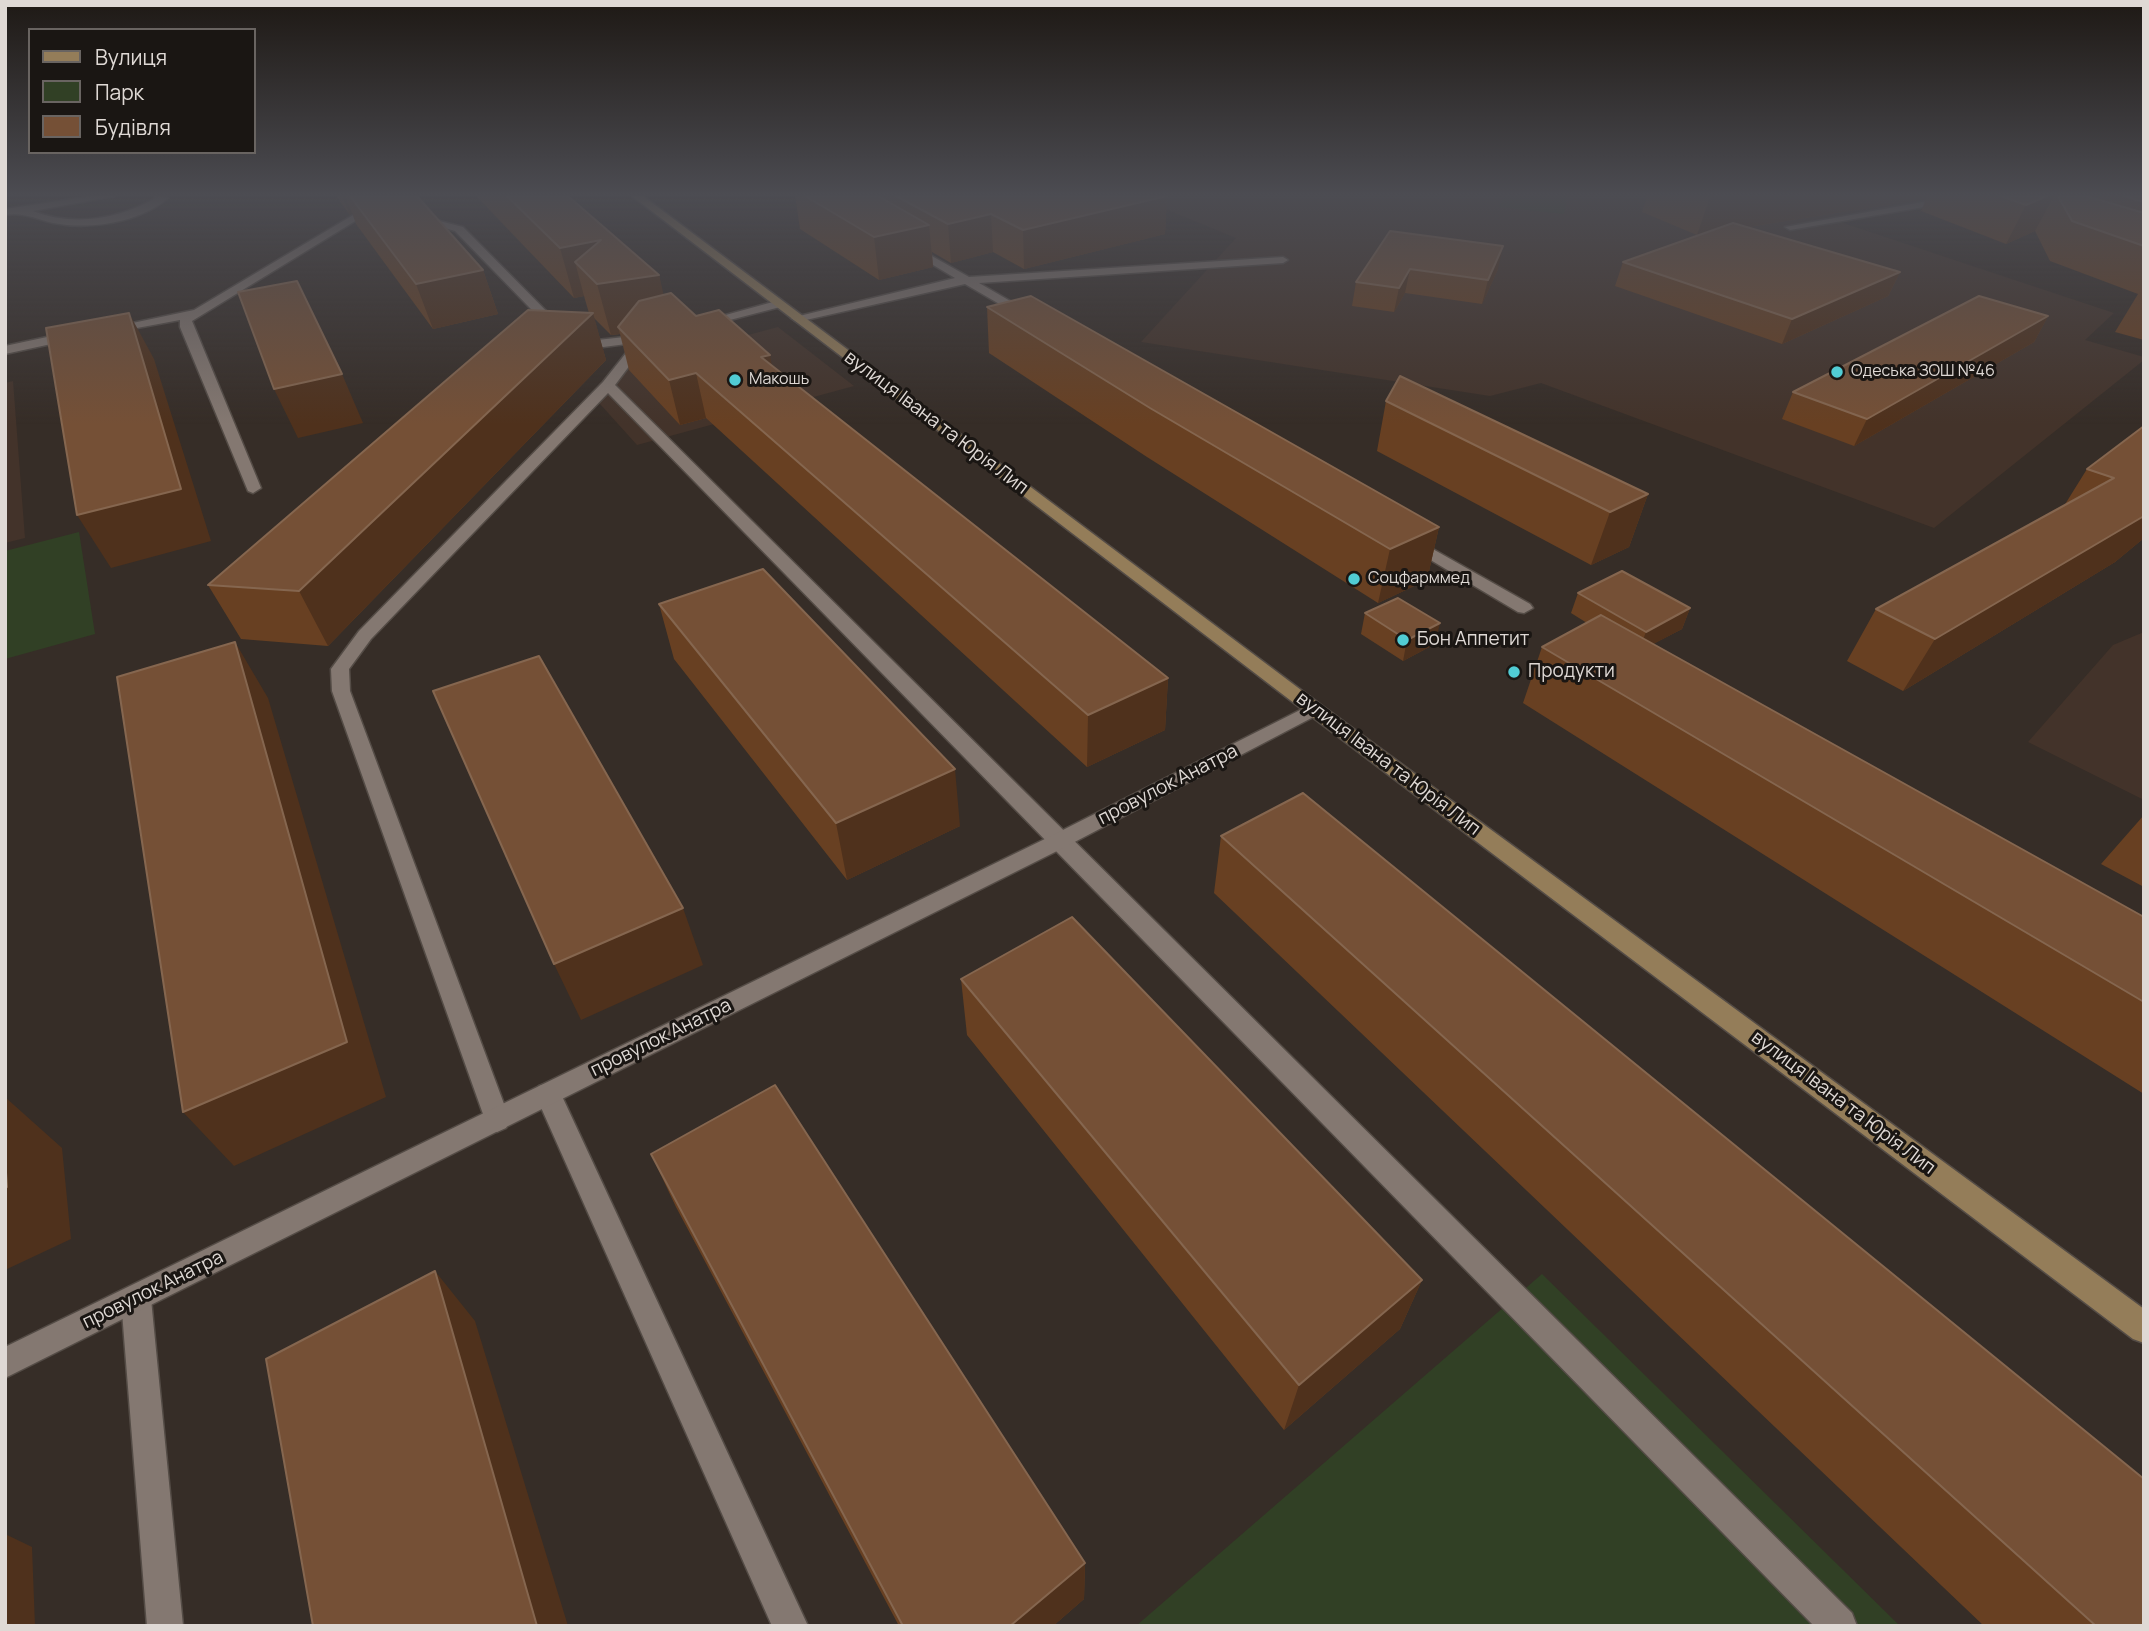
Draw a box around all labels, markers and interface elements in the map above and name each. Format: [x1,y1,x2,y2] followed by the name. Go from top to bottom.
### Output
[28,28,256,154] legend
[95,43,167,71] text: Вулиця
[95,78,144,106] text: Парк
[95,113,171,141] text: Будівля
[840,346,1032,500] street label: вулиця Івана та Юрія Лип
[1851,362,1995,382] place label: Одеська ЗОШ №46
[1829,364,1845,380] marker: Одеська ЗОШ №46
[749,370,809,390] place label: Макошь
[727,372,743,388] marker: Макошь
[1368,569,1470,589] place label: Соцфарммед
[1346,571,1362,587] marker: Соцфарммед
[1417,629,1529,651] place label: Бон Аппетит
[1395,632,1411,648] marker: Бон Аппетит
[1528,661,1615,683] place label: Продукти
[1506,664,1522,680] marker: Продукти
[1292,687,1484,841] street label: вулиця Івана та Юрія Лип
[1094,740,1242,830] street label: провулок Анатра
[587,994,735,1082] street label: провулок Анатра
[1747,1026,1939,1180] street label: вулиця Івана та Юрія Лип
[79,1246,227,1334] street label: провулок Анатра

